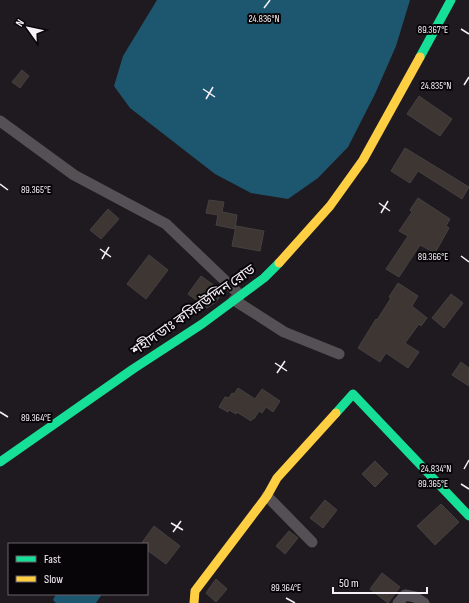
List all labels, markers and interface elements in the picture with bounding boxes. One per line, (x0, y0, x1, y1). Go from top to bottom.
north arrow (8, 8, 48, 48)
text: 24.836°N (248, 13, 280, 25)
text: N (13, 17, 27, 29)
text: 89.367°E (418, 24, 448, 36)
text: 24.835°N (421, 80, 451, 92)
text: 89.365°E (21, 184, 51, 196)
text: 89.366°E (418, 251, 448, 263)
street label: শহীদ ডাঃ কসিরউদ্দিন রোড (127, 260, 259, 360)
text: 89.364°E (21, 412, 51, 424)
text: 24.834°N (421, 463, 451, 475)
text: 89.365°E (418, 478, 448, 490)
legend (8, 543, 148, 595)
text: Fast (44, 552, 61, 567)
scale bar (333, 569, 427, 595)
text: Slow (44, 572, 63, 587)
text: 50 m (339, 576, 359, 591)
text: 89.364°E (271, 582, 301, 594)

